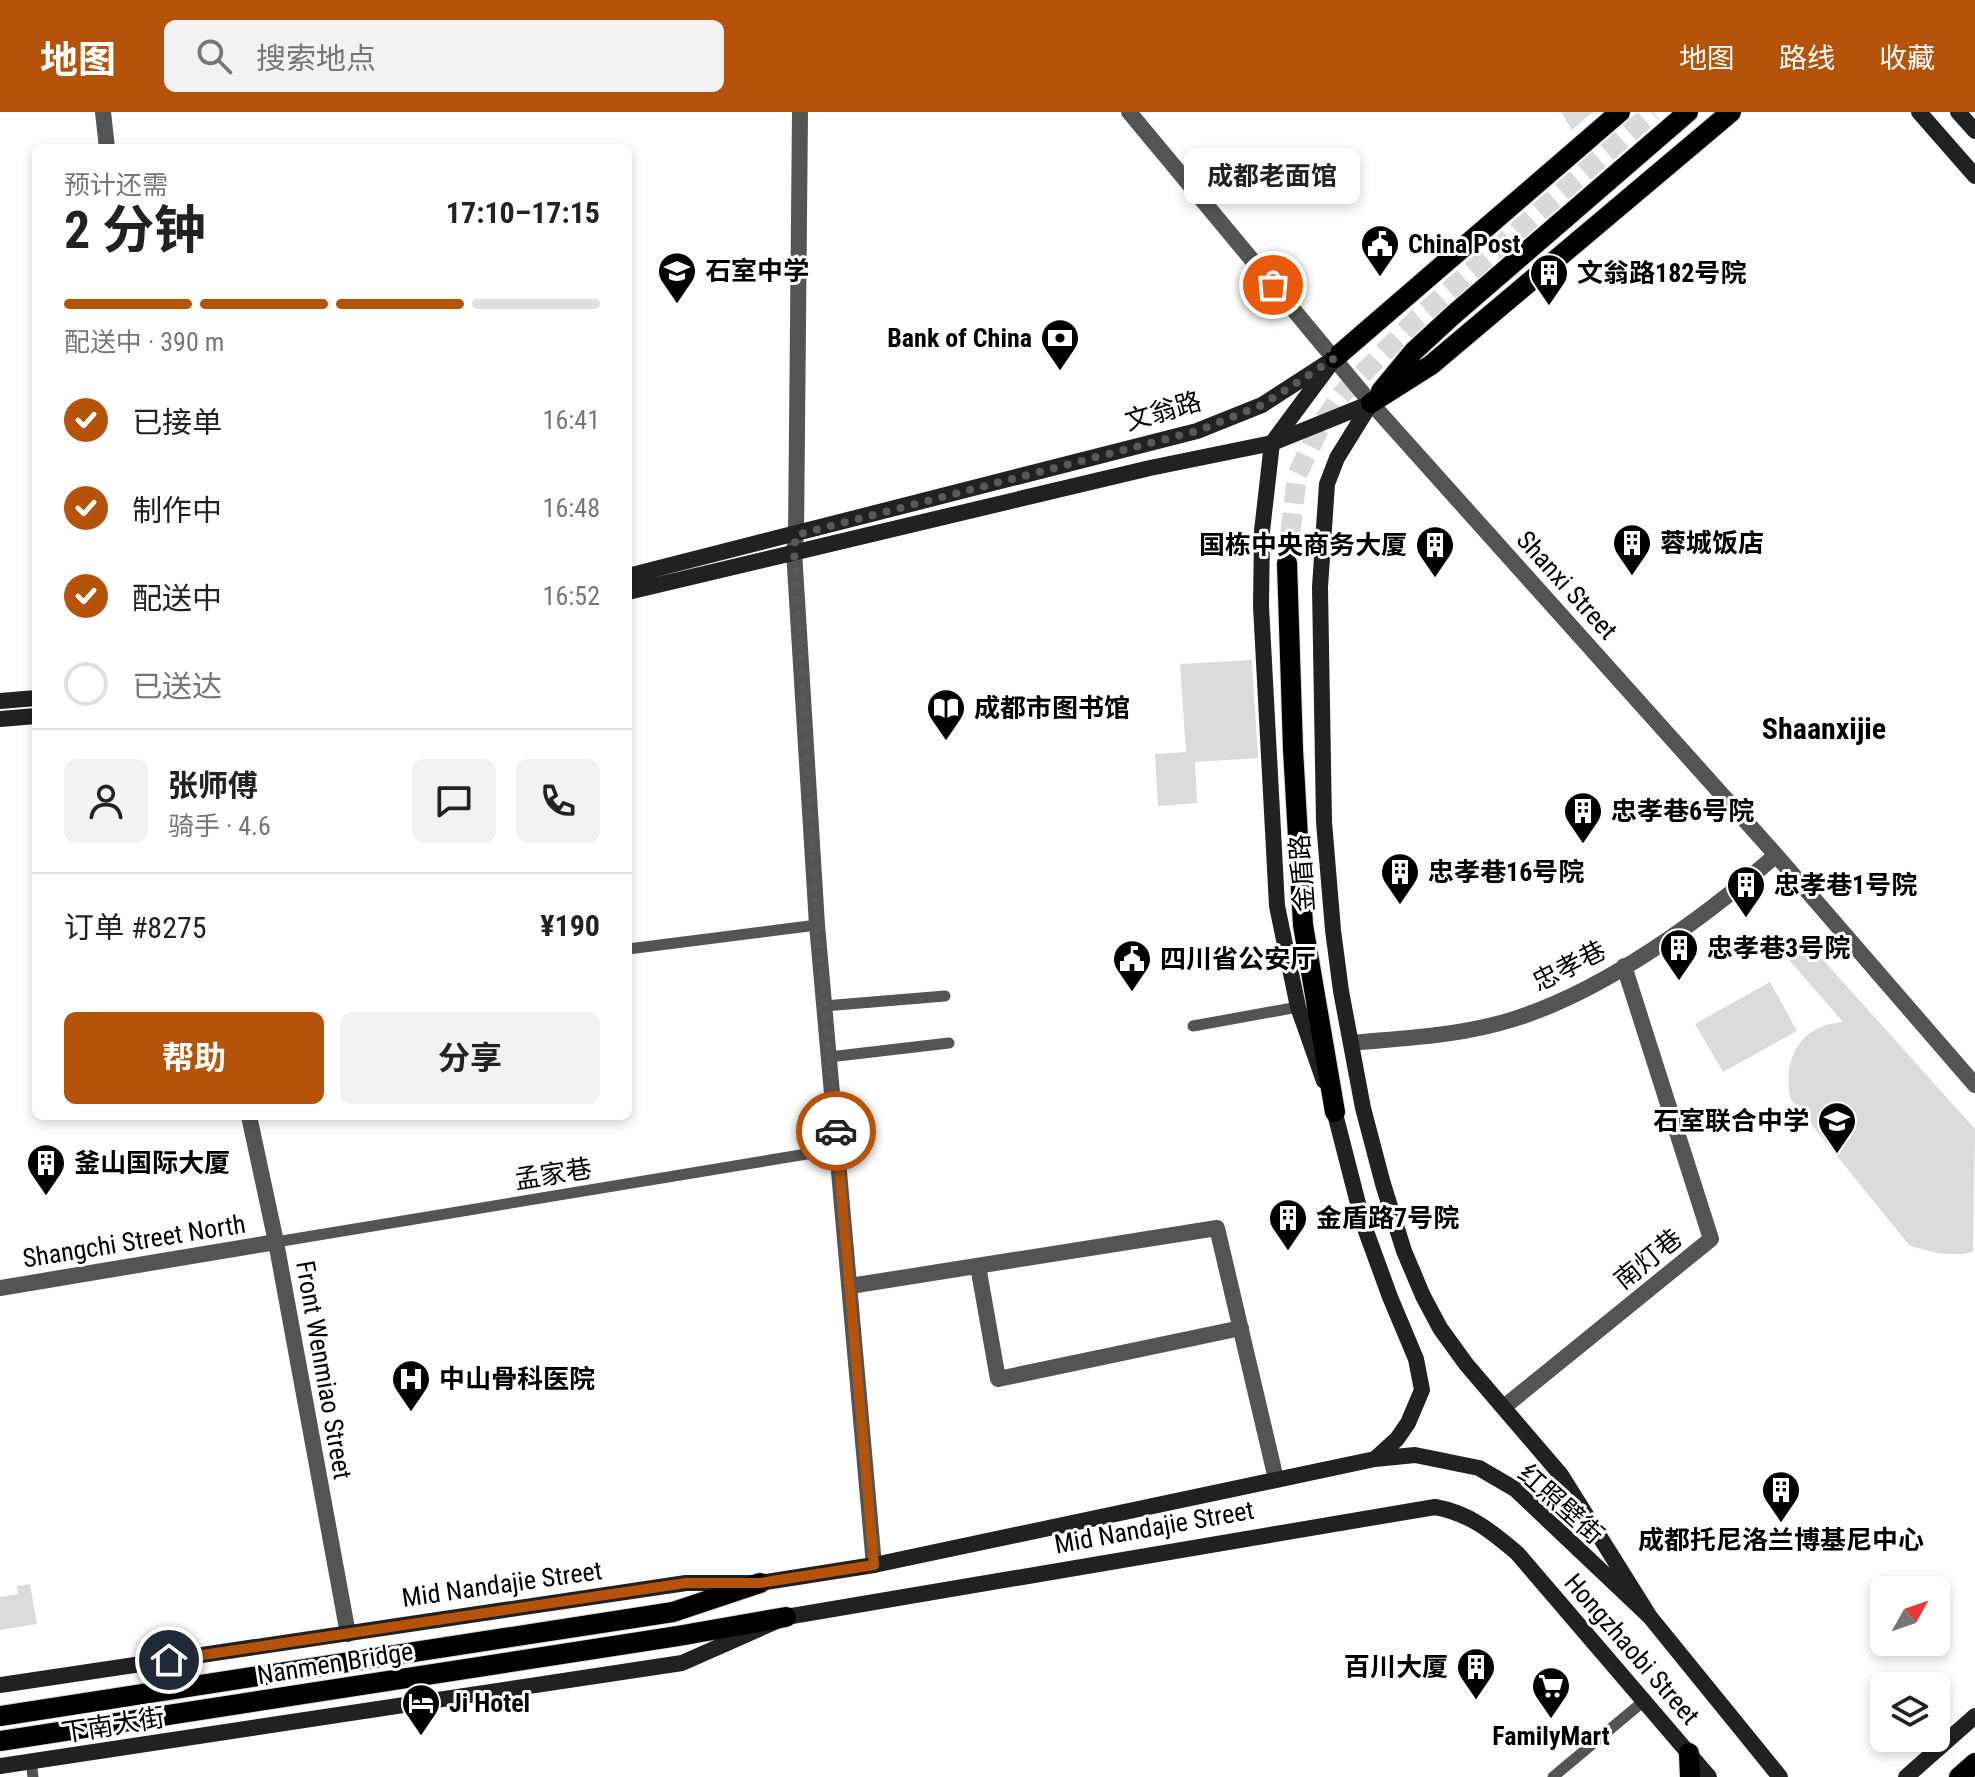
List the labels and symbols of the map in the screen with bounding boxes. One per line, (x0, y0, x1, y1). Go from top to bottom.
callout: 成都老面馆 (1185, 149, 1361, 205)
public building icon: China Post (1359, 223, 1401, 278)
place label: China Post (1408, 229, 1521, 259)
school or university icon: 石室中学 (656, 250, 698, 305)
pin (1239, 251, 1307, 319)
building icon: 文翁路182号院 (1528, 252, 1570, 307)
place label: 石室中学 (705, 256, 809, 286)
place label: 文翁路182号院 (1577, 258, 1746, 288)
bank icon: Bank of China (1039, 317, 1081, 372)
place label: Bank of China (887, 323, 1032, 353)
street label: 文翁路 (1121, 386, 1205, 436)
building icon: 蓉城饭店 (1611, 522, 1653, 577)
building icon: 国栋中央商务大厦 (1414, 524, 1456, 579)
street label: Shanxi Street (1511, 525, 1623, 645)
place label: 蓉城饭店 (1660, 528, 1764, 558)
place label: 国栋中央商务大厦 (1199, 530, 1407, 560)
library icon: 成都市图书馆 (925, 687, 967, 742)
place label: 成都市图书馆 (974, 693, 1130, 723)
district label: Shaanxijie (1762, 711, 1886, 746)
building icon: 忠孝巷6号院 (1562, 790, 1604, 845)
place label: 忠孝巷6号院 (1611, 796, 1754, 826)
street label: 金盾路 (1284, 833, 1320, 913)
building icon: 忠孝巷16号院 (1379, 851, 1421, 906)
place label: 忠孝巷16号院 (1428, 857, 1584, 887)
building icon: 忠孝巷1号院 (1725, 864, 1767, 919)
place label: 忠孝巷1号院 (1774, 870, 1917, 900)
building icon: 忠孝巷3号院 (1658, 927, 1700, 982)
place label: 忠孝巷3号院 (1707, 933, 1850, 963)
street label: 忠孝巷 (1527, 935, 1611, 997)
public building icon: 四川省公安厅 (1111, 938, 1153, 993)
place label: 四川省公安厅 (1160, 944, 1316, 974)
courier (796, 1091, 876, 1171)
school or university icon: 石室联合中学 (1816, 1100, 1858, 1155)
place label: 石室联合中学 (1653, 1106, 1809, 1136)
building icon: 釜山国际大厦 (25, 1142, 67, 1197)
place label: 釜山国际大厦 (74, 1148, 230, 1178)
street label: 孟家巷 (512, 1153, 594, 1195)
building icon: 金盾路7号院 (1267, 1197, 1309, 1252)
place label: 金盾路7号院 (1316, 1203, 1459, 1233)
street label: Shangchi Street North (20, 1209, 248, 1273)
street label: 南灯巷 (1608, 1223, 1688, 1295)
street label: Front Wenmiao Street (290, 1258, 358, 1482)
hospital icon: 中山骨科医院 (390, 1358, 432, 1413)
place label: 中山骨科医院 (439, 1364, 595, 1394)
street label: 红照壁街 (1512, 1458, 1610, 1550)
building icon: 成都托尼洛兰博基尼中心 (1760, 1469, 1802, 1524)
street label: Mid Nandajie Street (1052, 1495, 1256, 1559)
place label: 成都托尼洛兰博基尼中心 (1638, 1525, 1924, 1555)
street label: Mid Nandajie Street (400, 1555, 604, 1613)
street label: Hongzhaobi Street (1558, 1568, 1706, 1730)
north arrow (1870, 1576, 1950, 1656)
pin (135, 1626, 203, 1694)
street label: Nanmen Bridge (255, 1636, 415, 1690)
building icon: 百川大厦 (1455, 1646, 1497, 1701)
place label: 百川大厦 (1344, 1652, 1448, 1682)
supermarket icon: FamilyMart (1530, 1665, 1572, 1720)
hotel icon: Ji Hotel (400, 1682, 442, 1737)
place label: Ji Hotel (449, 1688, 530, 1718)
street label: 下南大街 (59, 1702, 167, 1748)
place label: FamilyMart (1492, 1721, 1610, 1751)

